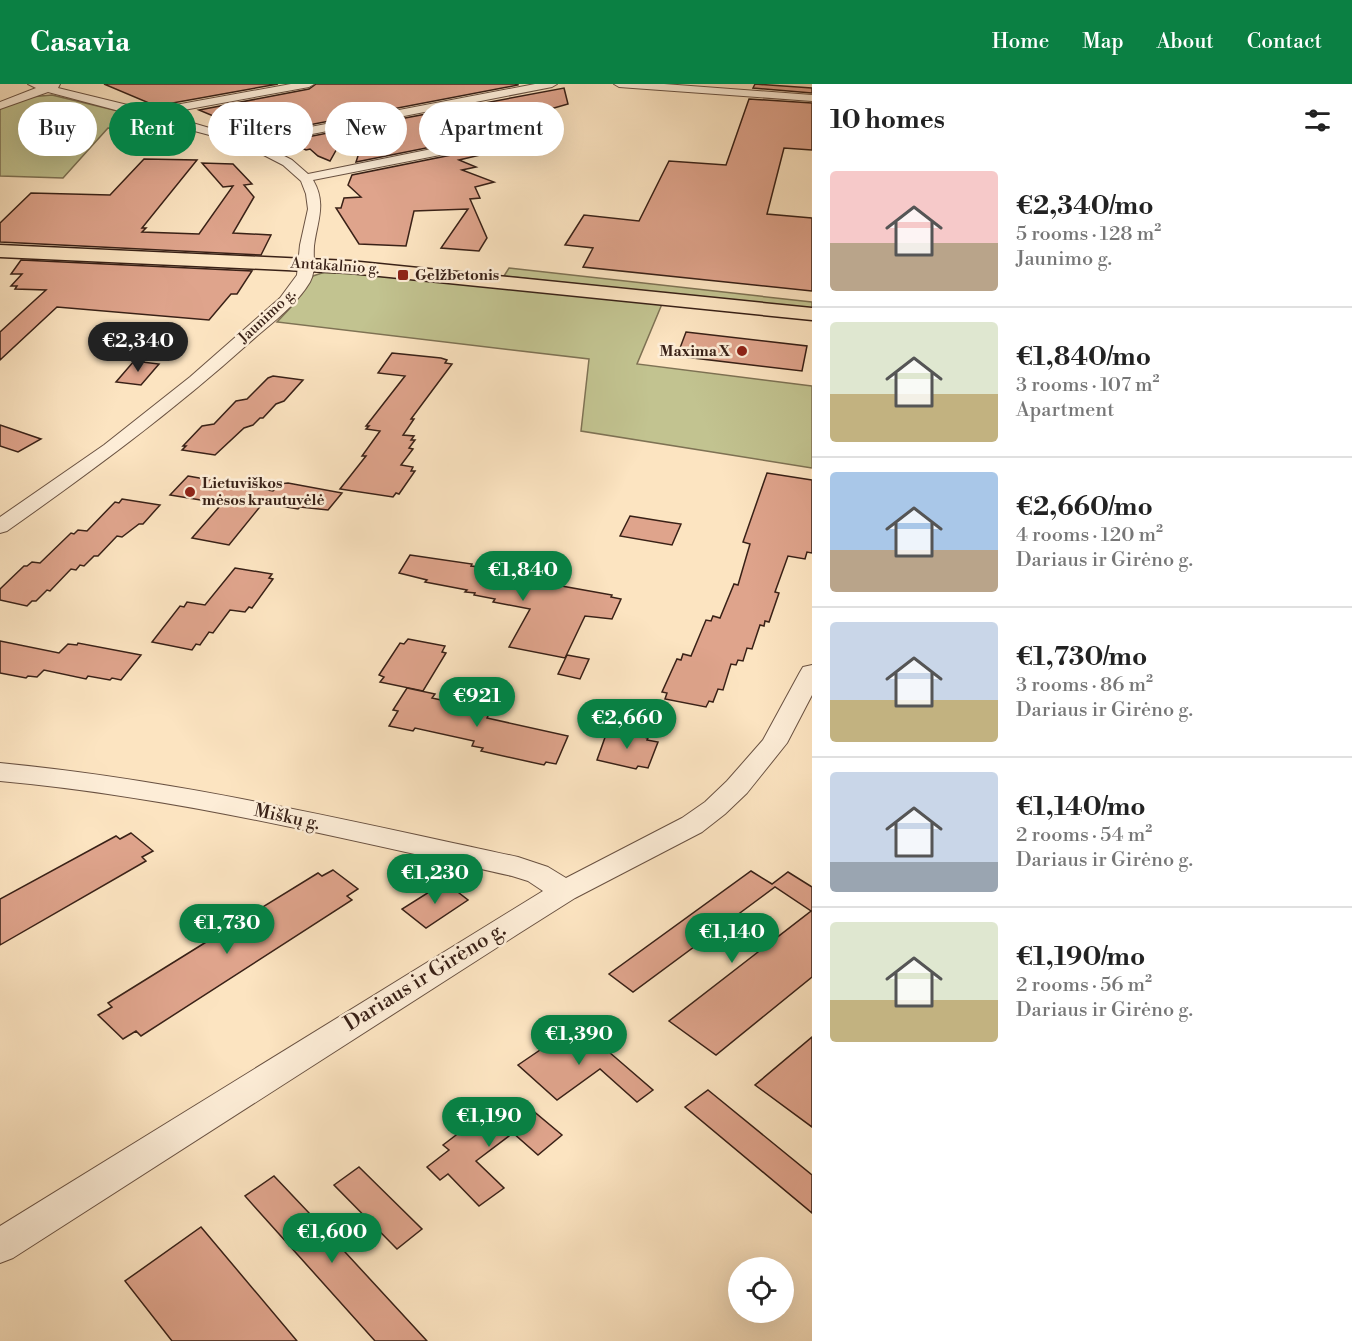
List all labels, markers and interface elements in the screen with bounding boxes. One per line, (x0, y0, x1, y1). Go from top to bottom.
text: Casavia (30, 25, 130, 60)
text: Home (992, 29, 1049, 55)
text: Map (1082, 29, 1124, 55)
text: About (1157, 29, 1214, 55)
text: Contact (1247, 29, 1322, 55)
chip: Buy (18, 102, 97, 156)
chip: Rent (109, 102, 196, 156)
chip: Filters (208, 102, 313, 156)
chip: New (325, 102, 407, 156)
chip: Apartment (419, 102, 564, 156)
text: 10 homes (830, 104, 945, 136)
icon: filters (1301, 104, 1334, 137)
text: €2,340/mo (1016, 190, 1154, 222)
icon: home (878, 195, 950, 267)
text: 5 rooms · 128 m² (1016, 222, 1161, 247)
text: Jaunimo g. (1016, 247, 1112, 272)
street label: Antakalnio g. (289, 253, 380, 279)
place label: Gelžbetonis (415, 266, 499, 285)
marker: Gelžbetonis (396, 268, 410, 282)
street label: Jaunimo g. (233, 284, 300, 348)
pin: €2,340 (89, 322, 187, 373)
text: €2,340 (102, 329, 174, 354)
text: €1,840/mo (1016, 341, 1151, 373)
place label: Maxima X (660, 342, 731, 361)
marker: Maxima X (735, 344, 749, 358)
icon: home (878, 346, 950, 418)
text: 3 rooms · 107 m² (1016, 373, 1160, 398)
text: Apartment (1016, 398, 1114, 423)
place label: Lietuviškos mėsos krautuvėlė (202, 474, 325, 510)
marker: Lietuviškos mėsos krautuvėlė (183, 485, 197, 499)
text: €2,660/mo (1016, 491, 1153, 523)
icon: home (878, 496, 950, 568)
text: 4 rooms · 120 m² (1016, 523, 1163, 548)
text: Dariaus ir Girėno g. (1016, 548, 1193, 573)
pin: €1,840 (474, 551, 572, 602)
text: €1,840 (488, 558, 558, 583)
text: €1,730/mo (1016, 641, 1147, 673)
icon: home (878, 646, 950, 718)
text: 3 rooms · 86 m² (1016, 673, 1153, 698)
pin: €921 (441, 677, 513, 728)
text: €921 (453, 684, 501, 709)
text: Dariaus ir Girėno g. (1016, 698, 1193, 723)
pin: €2,660 (578, 699, 676, 750)
text: €2,660 (591, 706, 663, 731)
text: €1,140/mo (1016, 791, 1146, 823)
icon: home (878, 796, 950, 868)
street label: Miškų g. (252, 799, 322, 835)
text: 2 rooms · 54 m² (1016, 823, 1152, 848)
text: Dariaus ir Girėno g. (1016, 848, 1193, 873)
pin: €1,230 (386, 854, 484, 905)
text: €1,230 (401, 861, 469, 886)
pin: €1,730 (178, 904, 276, 955)
text: €1,730 (193, 911, 261, 936)
pin: €1,140 (683, 913, 781, 964)
street label: Dariaus ir Girėno g. (339, 917, 511, 1037)
text: €1,140 (699, 920, 765, 945)
text: €1,190/mo (1016, 941, 1145, 973)
icon: home (878, 946, 950, 1018)
text: 2 rooms · 56 m² (1016, 973, 1152, 998)
text: Dariaus ir Girėno g. (1016, 998, 1193, 1023)
pin: €1,390 (530, 1015, 628, 1066)
text: €1,390 (545, 1022, 613, 1047)
pin: €1,190 (440, 1097, 538, 1148)
text: €1,190 (456, 1104, 522, 1129)
pin: €1,600 (283, 1213, 381, 1264)
text: €1,600 (297, 1220, 367, 1245)
map controls (728, 1257, 794, 1323)
button: locate (728, 1257, 794, 1323)

